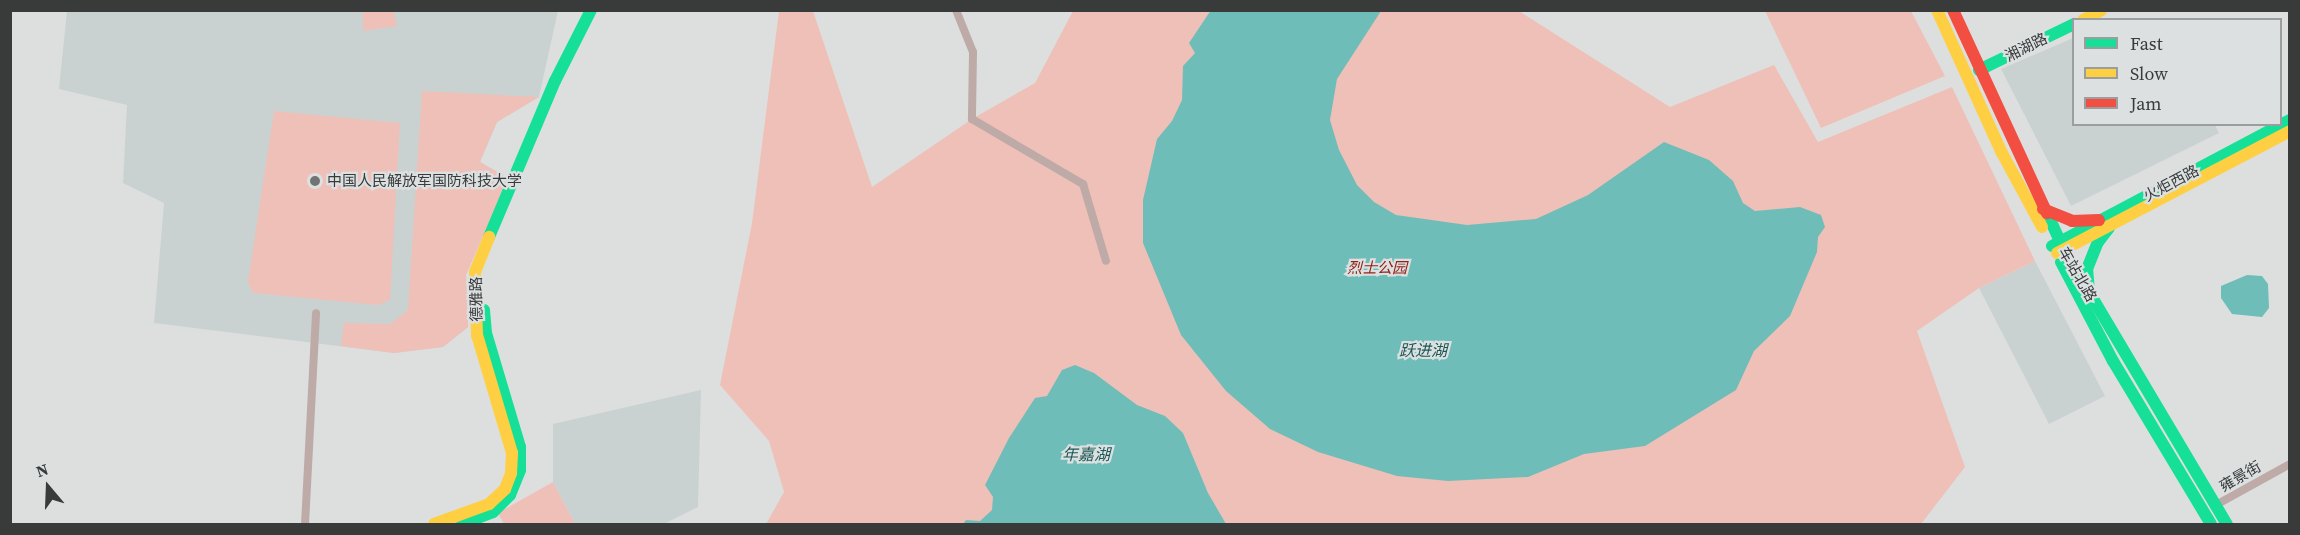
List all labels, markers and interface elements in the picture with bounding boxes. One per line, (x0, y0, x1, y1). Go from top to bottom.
legend (2072, 18, 2282, 126)
street label: 湘湖路 (2002, 29, 2050, 65)
text: Fast (2130, 31, 2163, 56)
text: Slow (2130, 61, 2168, 86)
text: Jam (2130, 91, 2162, 116)
street label: 火炬西路 (2140, 161, 2202, 205)
place label: 中国人民解放军国防科技大学 (327, 172, 522, 190)
marker: 中国人民解放军国防科技大学 (308, 174, 322, 188)
street label: 车站北路 (2055, 244, 2101, 304)
park label: 烈士公园 (1347, 259, 1407, 277)
street label: 德雅路 (467, 276, 485, 322)
water label: 跃进湖 (1399, 340, 1447, 360)
water label: 年嘉湖 (1062, 444, 1110, 464)
north arrow (18, 457, 78, 517)
street label: 雍景街 (2216, 457, 2264, 495)
text: N (33, 458, 51, 482)

